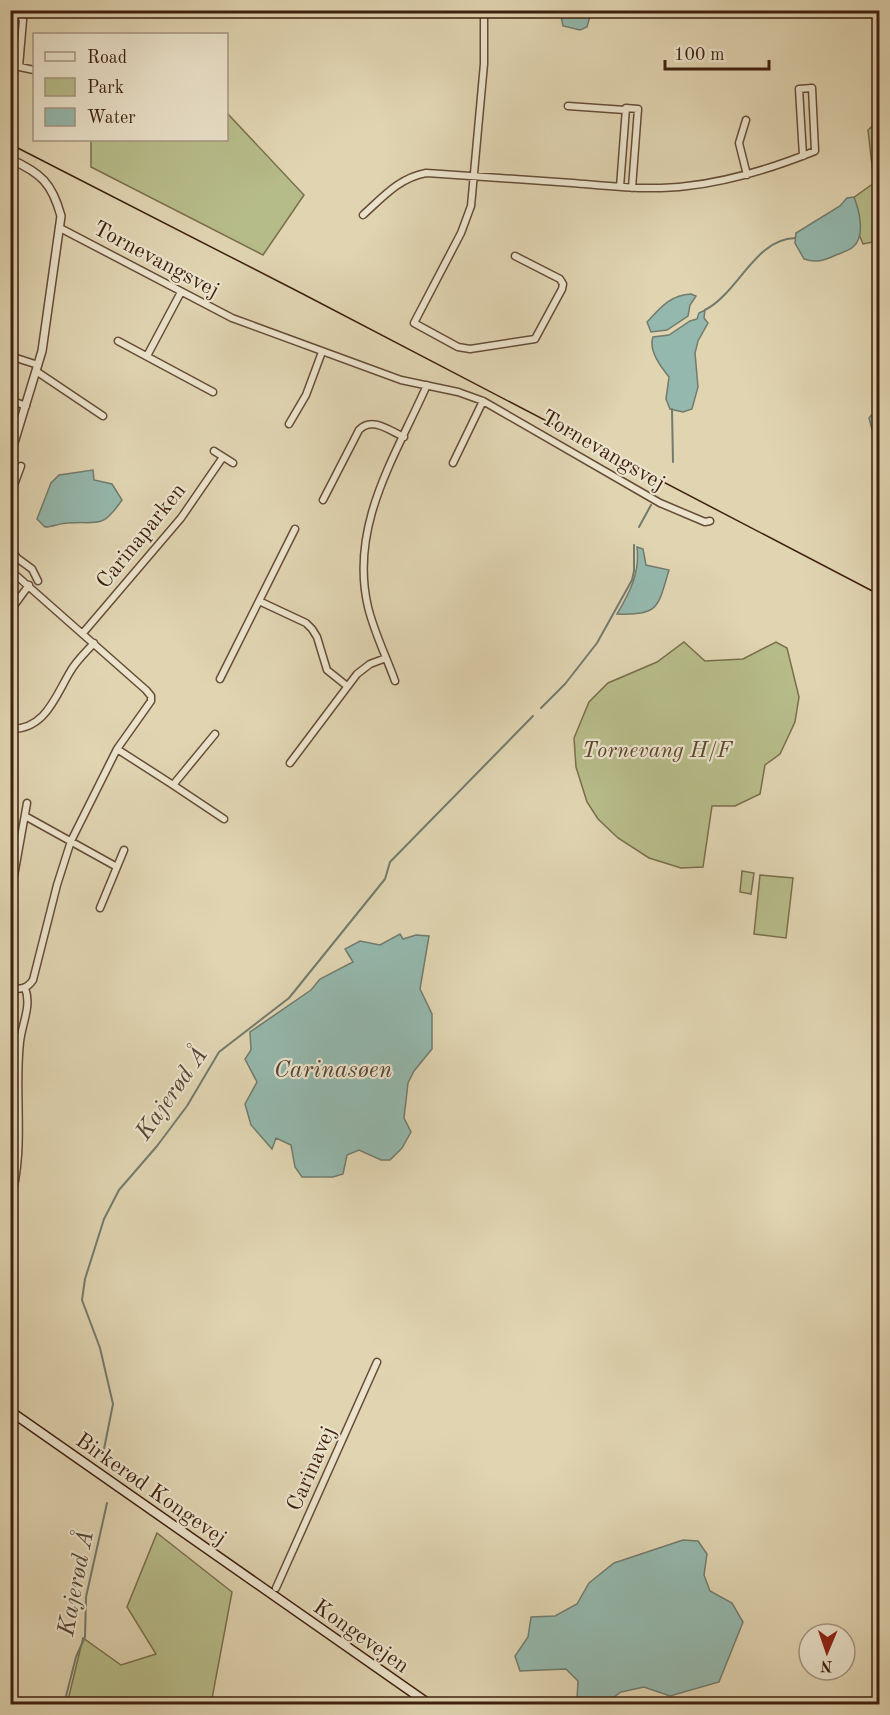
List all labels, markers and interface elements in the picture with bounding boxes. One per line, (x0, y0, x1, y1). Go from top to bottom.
legend (33, 33, 228, 141)
scale bar (665, 33, 768, 71)
text: 100 m (674, 46, 725, 64)
text: Road (87, 49, 127, 67)
text: Park (87, 79, 124, 97)
text: Water (87, 109, 136, 127)
street label: Tornevangsvej (90, 217, 223, 302)
street label: Tornevangsvej (537, 406, 669, 495)
street label: Carinaparken (93, 479, 190, 593)
park label: Tornevang H/F (582, 740, 734, 762)
water label: Kajerød Å (127, 1041, 213, 1146)
water label: Carinasøen (274, 1059, 393, 1083)
street label: Carinavej (283, 1423, 340, 1515)
street label: Birkerød Kongevej (71, 1429, 230, 1550)
water label: Kajerød Å (50, 1528, 99, 1639)
street label: Kongevejen (309, 1596, 413, 1678)
north arrow (797, 1622, 857, 1682)
text: N (819, 1657, 833, 1673)

